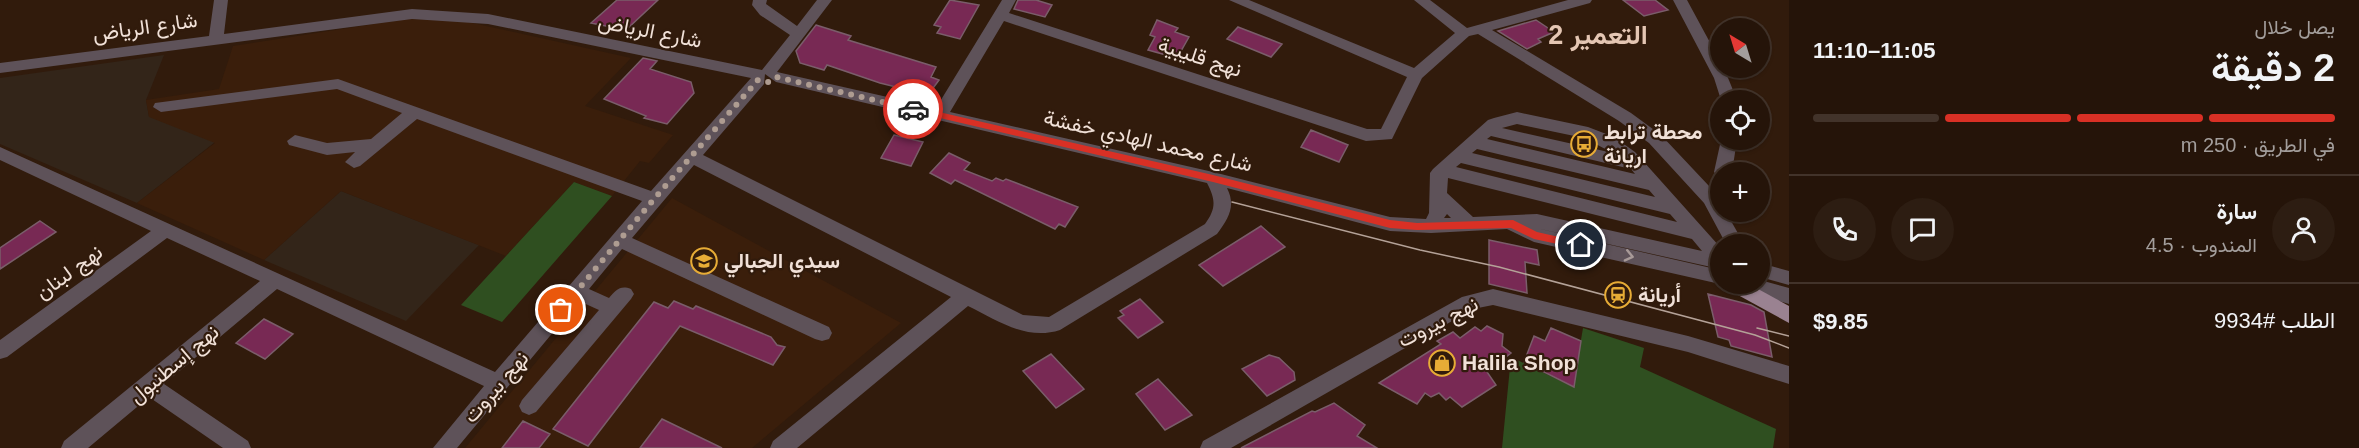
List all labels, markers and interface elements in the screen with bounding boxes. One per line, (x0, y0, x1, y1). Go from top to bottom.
street label: شارع الرياض (91, 8, 199, 48)
street label: شارع الرياض (596, 9, 704, 55)
text: يصل خلال (2254, 16, 2335, 38)
north arrow (1710, 18, 1770, 78)
map controls (1710, 18, 1770, 294)
district label: التعمير 2 (1548, 20, 1648, 52)
street label: نهج قليبية (1155, 32, 1245, 84)
text: 11:05–11:10 (1813, 38, 1935, 63)
text: 2 دقيقة (2211, 46, 2335, 89)
courier (883, 79, 943, 139)
button: locate (1710, 90, 1770, 150)
icon: car (897, 93, 930, 126)
street label: شارع محمد الهادي خفشة (1040, 105, 1255, 182)
place label: محطة ترابط اريانة (1604, 120, 1703, 169)
bus stop icon: محطة ترابط اريانة (1569, 129, 1599, 159)
text: في الطريق · 250 m (2181, 134, 2335, 156)
button: + (1710, 162, 1770, 222)
button: phone (1813, 198, 1876, 261)
button: chat (1891, 198, 1954, 261)
button: person (2272, 198, 2335, 261)
text: سارة (2216, 199, 2257, 224)
pin (1555, 219, 1606, 270)
icon: home (1564, 228, 1597, 261)
button: − (1710, 234, 1770, 294)
text: المندوب · 4.5 (2146, 234, 2257, 256)
street label: نهج لبنان (31, 240, 108, 306)
school or university icon: سيدي الجبالي (689, 246, 719, 276)
place label: سيدي الجبالي (724, 249, 840, 278)
one-way arrow (1624, 249, 1634, 262)
station icon: أريانة (1603, 280, 1633, 310)
place label: أريانة (1638, 282, 1681, 308)
pin (535, 284, 586, 335)
street label: نهج بيروت (1394, 292, 1483, 354)
icon: bag (544, 293, 577, 326)
text: الطلب #9934 (2214, 308, 2335, 333)
text: $9.85 (1813, 309, 1868, 334)
street label: نهج إسطنبول (124, 320, 225, 410)
street label: نهج بيروت (458, 346, 535, 429)
shop icon: Halila Shop (1427, 348, 1457, 378)
place label: Halila Shop (1462, 351, 1576, 374)

